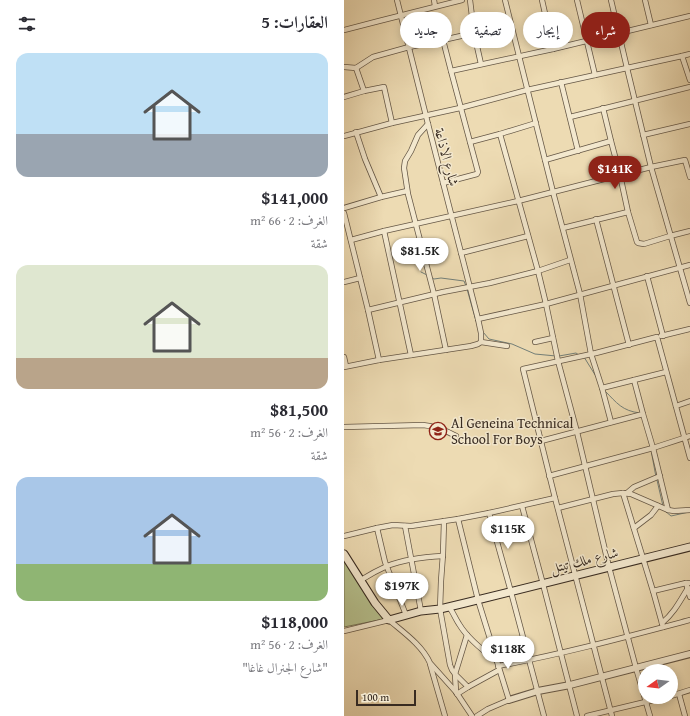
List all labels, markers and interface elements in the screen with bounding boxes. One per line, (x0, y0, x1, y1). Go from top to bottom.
text: العقارات: 5 (261, 9, 328, 34)
chip: جديد (400, 12, 452, 48)
chip: تصفية (460, 12, 515, 48)
chip: إيجار (523, 12, 573, 48)
chip: شراء (581, 12, 630, 48)
icon: filters (16, 13, 38, 35)
icon: home (136, 79, 208, 151)
street label: شارع الاذاعة (428, 126, 464, 189)
pin: $141K (587, 156, 643, 190)
text: $141K (597, 159, 633, 178)
text: $141,000 (262, 185, 328, 210)
text: الغرف: 2 · 66 m² (250, 211, 328, 230)
text: شقة (311, 234, 328, 253)
pin: $81.5K (387, 238, 453, 272)
text: $81.5K (401, 241, 439, 260)
icon: home (136, 291, 208, 363)
text: $81,500 (270, 397, 328, 422)
place label: Al Geneina Technical School For Boys (451, 413, 574, 449)
school or university icon: Al Geneina Technical School For Boys (428, 421, 448, 441)
text: الغرف: 2 · 56 m² (250, 423, 328, 442)
text: شقة (311, 446, 328, 465)
icon: home (136, 503, 208, 575)
pin: $115K (480, 516, 536, 550)
text: $115K (490, 519, 526, 538)
street label: شارع ملك تيتل (548, 542, 621, 580)
pin: $197K (374, 573, 430, 607)
text: $197K (384, 576, 420, 595)
text: $118,000 (262, 609, 328, 634)
text: الغرف: 2 · 56 m² (250, 635, 328, 654)
pin: $118K (480, 636, 536, 670)
text: $118K (490, 639, 526, 658)
text: "شارع الجنرال غاغا" (242, 658, 328, 677)
north arrow (638, 664, 678, 704)
map controls (638, 664, 678, 704)
scale bar (356, 688, 416, 707)
text: 100 m (362, 689, 389, 705)

